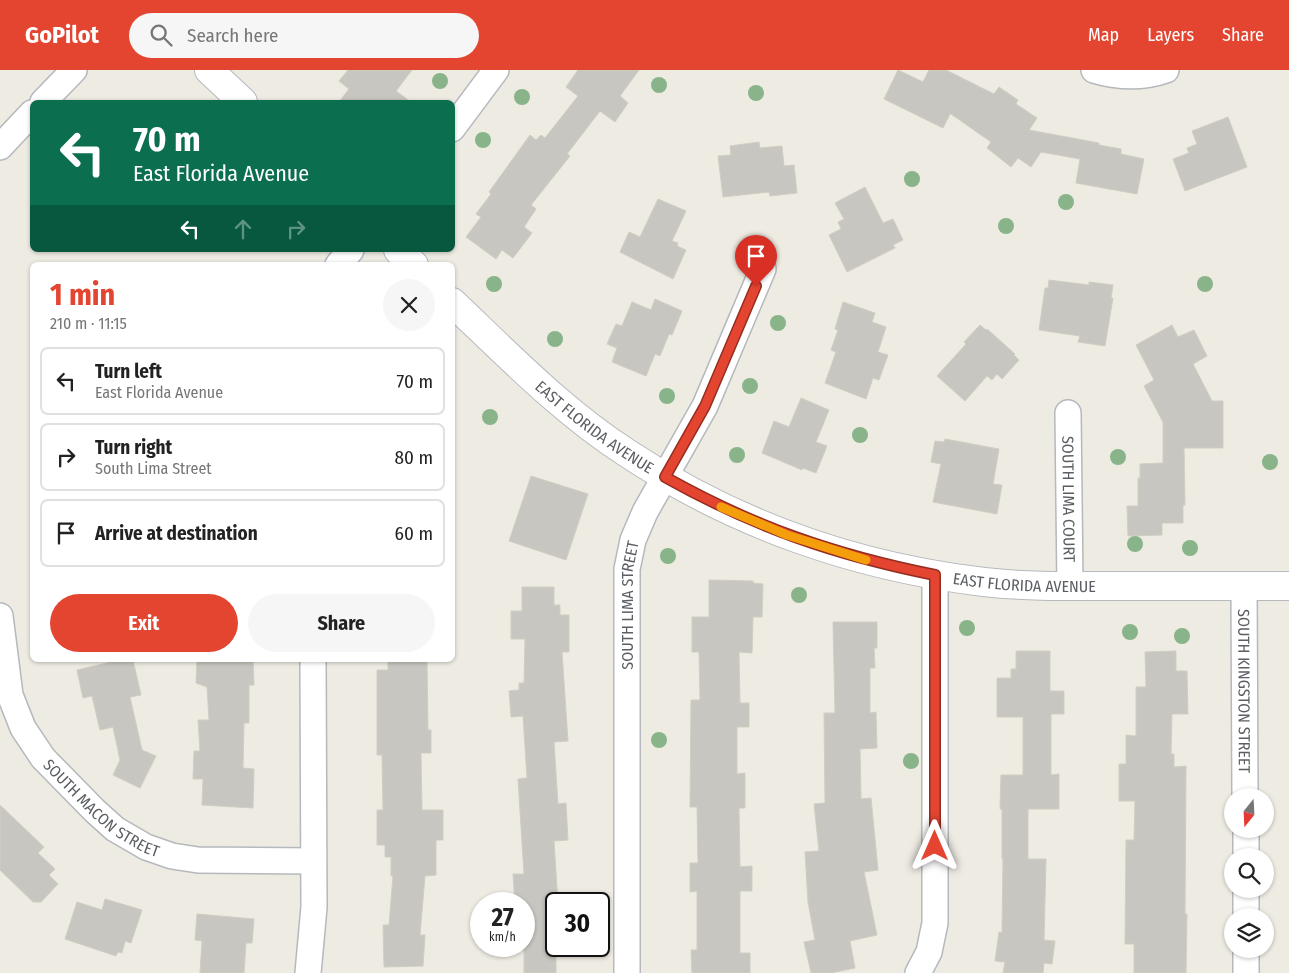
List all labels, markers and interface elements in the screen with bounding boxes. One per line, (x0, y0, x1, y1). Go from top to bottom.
search box (129, 13, 479, 58)
text: GoPilot (25, 21, 99, 49)
icon: search (147, 21, 175, 49)
text: Search here (187, 24, 279, 47)
text: Map (1088, 24, 1119, 46)
text: Layers (1147, 24, 1194, 46)
text: Share (1222, 24, 1264, 46)
text: 70 m (133, 118, 201, 160)
icon: left (50, 120, 115, 185)
text: East Florida Avenue (133, 160, 309, 187)
icon: left (176, 215, 204, 243)
icon: ahead (229, 215, 257, 243)
icon: right (282, 215, 310, 243)
pin (735, 235, 777, 286)
icon: arrive (742, 242, 770, 270)
text: 1 min (50, 277, 115, 313)
button: close (383, 279, 435, 331)
text: 210 m · 11:15 (50, 314, 127, 333)
text: Turn left (95, 360, 162, 383)
icon: left (52, 367, 80, 395)
text: 70 m (397, 370, 433, 393)
street label: EAST FLORIDA AVENUE (532, 376, 657, 477)
text: East Florida Avenue (95, 383, 223, 402)
text: Turn right (95, 436, 172, 459)
street label: SOUTH LIMA COURT (1059, 436, 1079, 563)
icon: right (52, 443, 80, 471)
text: 80 m (395, 446, 433, 469)
text: South Lima Street (95, 459, 212, 478)
icon: arrive (52, 519, 80, 547)
text: Arrive at destination (95, 522, 258, 545)
text: 60 m (395, 522, 433, 545)
street label: SOUTH LIMA STREET (617, 538, 642, 670)
street label: EAST FLORIDA AVENUE (952, 568, 1096, 596)
button: Exit (50, 594, 238, 652)
button: Share (248, 594, 435, 652)
street label: SOUTH KINGSTON STREET (1235, 609, 1254, 774)
street label: SOUTH MACON STREET (40, 755, 163, 861)
north arrow (1224, 788, 1274, 838)
map controls (1224, 788, 1274, 958)
position arrow (908, 819, 960, 871)
button: search (1224, 848, 1274, 898)
speed limit sign: 30 (545, 892, 610, 957)
text: 27 (491, 903, 514, 933)
button: layers (1224, 908, 1274, 958)
text: km/h (489, 930, 516, 944)

